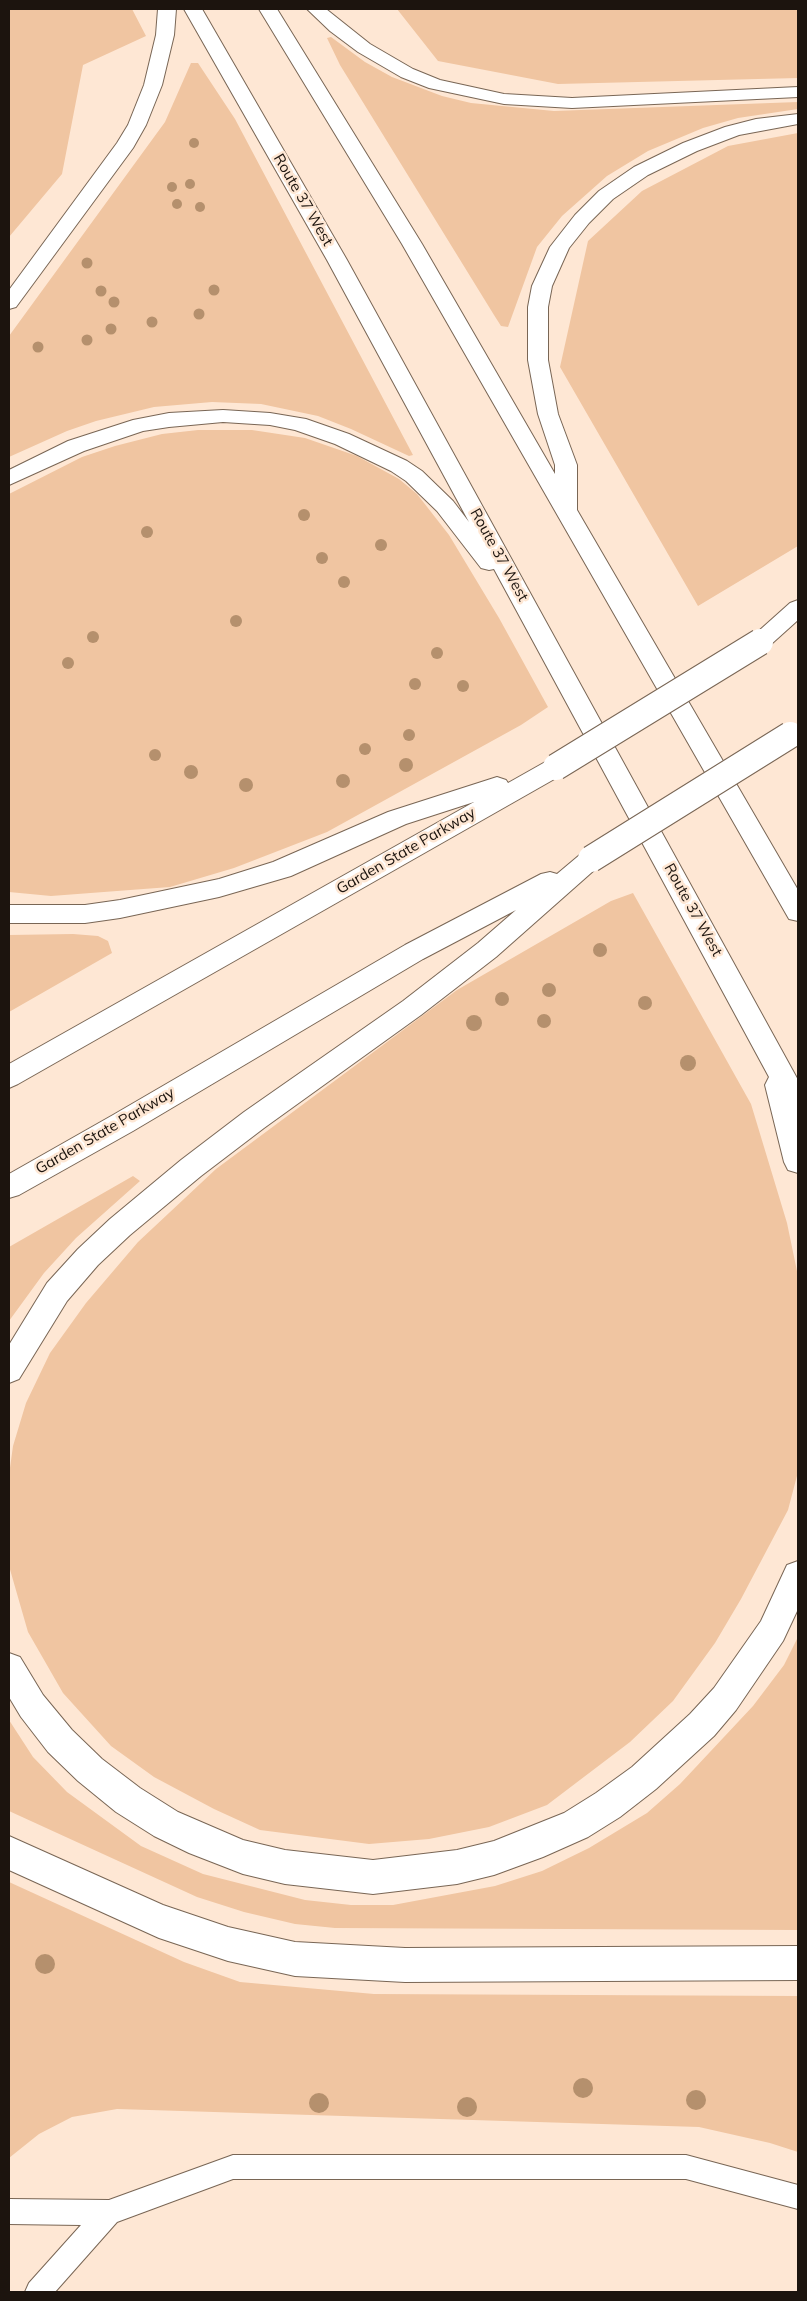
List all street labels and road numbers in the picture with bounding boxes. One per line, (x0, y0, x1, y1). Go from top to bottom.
street label: Route 37 West (269, 151, 337, 249)
street label: Route 37 West (466, 506, 532, 604)
street label: Garden State Parkway (333, 804, 479, 898)
street label: Route 37 West (660, 861, 726, 959)
street label: Garden State Parkway (32, 1084, 178, 1178)

